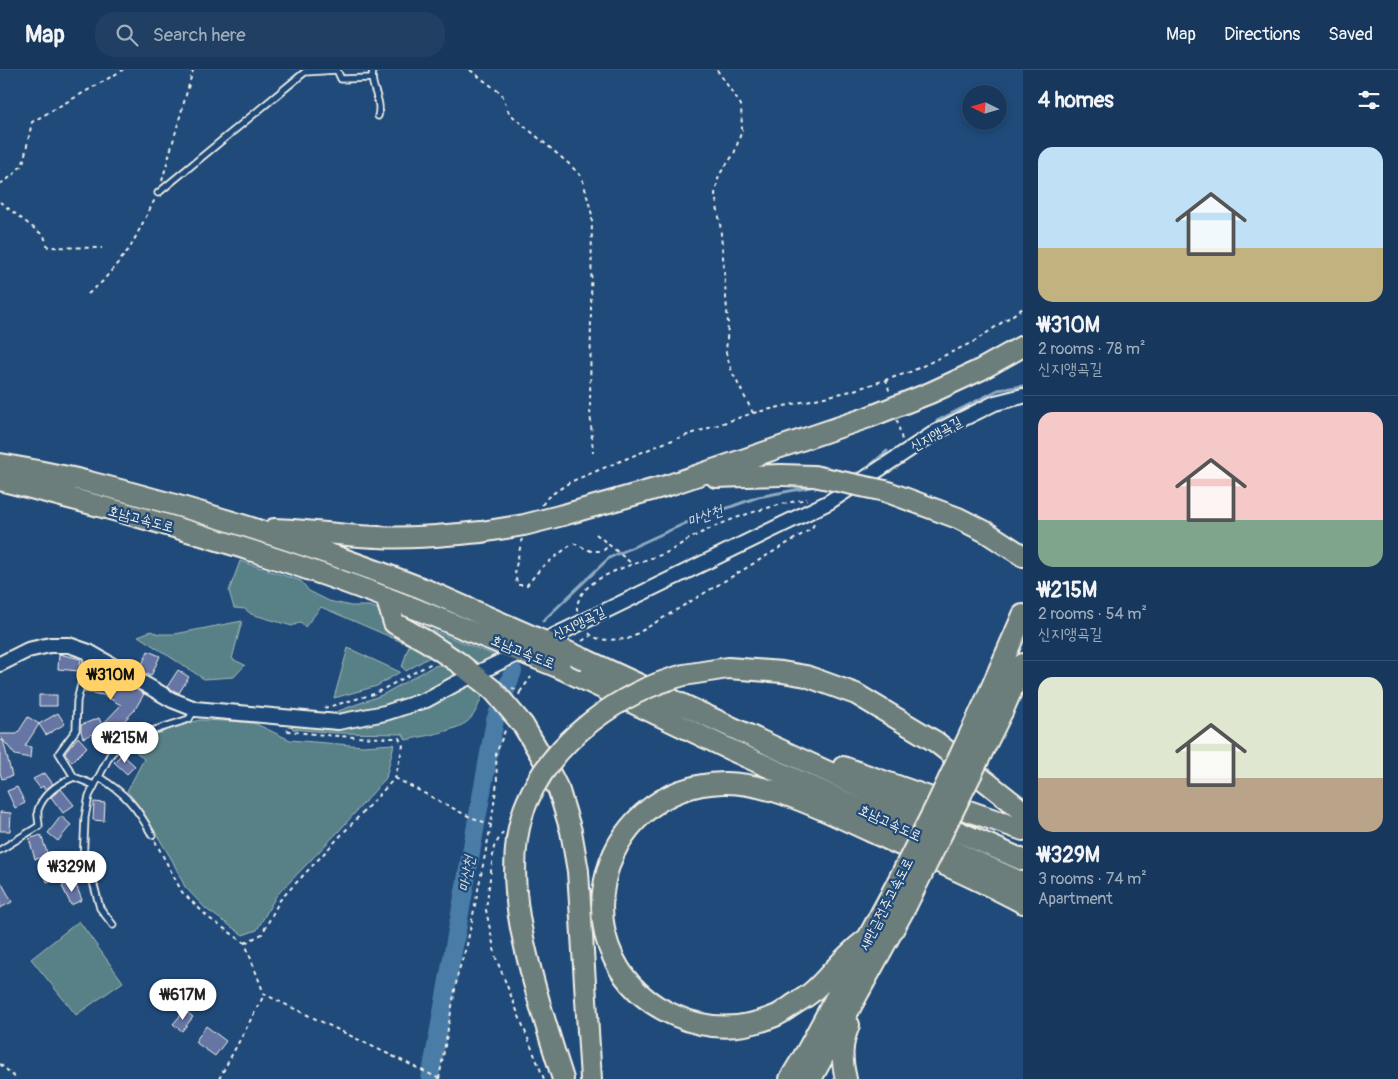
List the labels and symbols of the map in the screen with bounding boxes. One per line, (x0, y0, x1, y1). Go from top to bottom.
north arrow (962, 85, 1008, 130)
street label: 신지앵곡길 (907, 413, 965, 455)
water label: 마산천 (685, 500, 727, 531)
street label: 호남고속도로 (106, 502, 176, 536)
street label: 신지앵곡길 (550, 603, 609, 643)
street label: 호남고속도로 (488, 631, 558, 673)
pin: ₩310M (76, 658, 146, 701)
pin: ₩215M (90, 722, 160, 764)
street label: 호남고속도로 (856, 801, 924, 845)
pin: ₩329M (37, 850, 107, 893)
water label: 마산천 (454, 853, 480, 893)
street label: 새만금전주고속도로 (855, 855, 917, 953)
pin: ₩617M (148, 978, 218, 1021)

